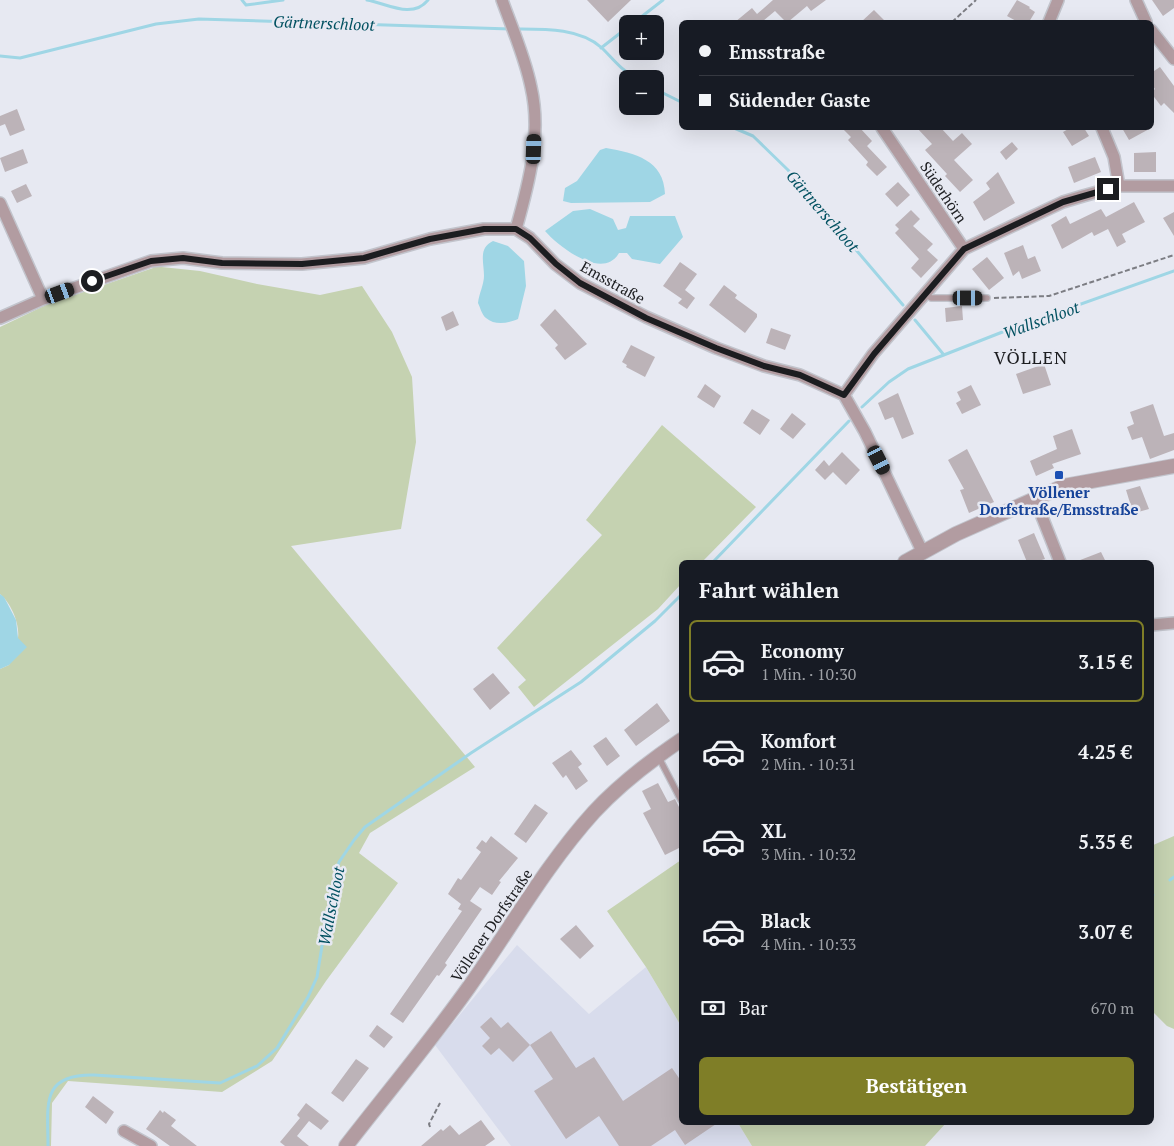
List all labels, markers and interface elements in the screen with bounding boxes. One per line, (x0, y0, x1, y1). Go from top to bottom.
water label: Gärtnerschloot (273, 10, 376, 36)
map controls (619, 15, 664, 115)
button: + (619, 15, 664, 60)
text: Emsstraße (729, 39, 825, 64)
button: − (619, 70, 664, 115)
text: Südender Gaste (729, 87, 871, 112)
car (525, 134, 542, 164)
street label: Süderhörn (916, 157, 972, 227)
water label: Gärtnerschloot (781, 165, 865, 257)
route end (1097, 178, 1119, 200)
street label: Emsstraße (577, 256, 649, 308)
route start (81, 270, 103, 292)
car (43, 281, 76, 305)
car (953, 291, 983, 306)
water label: Wallschloot (1000, 296, 1083, 344)
district label: VÖLLEN (994, 345, 1068, 369)
car (865, 443, 892, 477)
marker: Völlener Dorfstraße/Emsstraße (1053, 469, 1065, 481)
place label: Völlener Dorfstraße/Emsstraße (979, 482, 1139, 519)
text: Fahrt wählen (699, 575, 839, 604)
text: Economy (761, 638, 844, 663)
icon: car (701, 639, 746, 684)
text: 3.15 € (1078, 649, 1132, 674)
text: 1 Min. · 10:30 (761, 663, 856, 685)
text: Komfort (761, 728, 836, 753)
icon: car (701, 729, 746, 774)
text: 4.25 € (1078, 739, 1132, 764)
text: 2 Min. · 10:31 (761, 753, 856, 775)
text: XL (761, 818, 786, 843)
icon: car (701, 819, 746, 864)
text: 5.35 € (1078, 829, 1132, 854)
text: 3 Min. · 10:32 (761, 843, 856, 865)
water label: Wallschloot (313, 864, 350, 947)
street label: Völlener Dorfstraße (446, 865, 536, 985)
text: Black (761, 908, 811, 933)
icon: car (701, 909, 746, 954)
text: 3.07 € (1078, 919, 1132, 944)
text: 4 Min. · 10:33 (761, 933, 856, 955)
icon: cash (699, 994, 727, 1022)
text: Bar (739, 995, 768, 1020)
text: 670 m (1091, 997, 1134, 1019)
button: Bestätigen (699, 1057, 1134, 1115)

